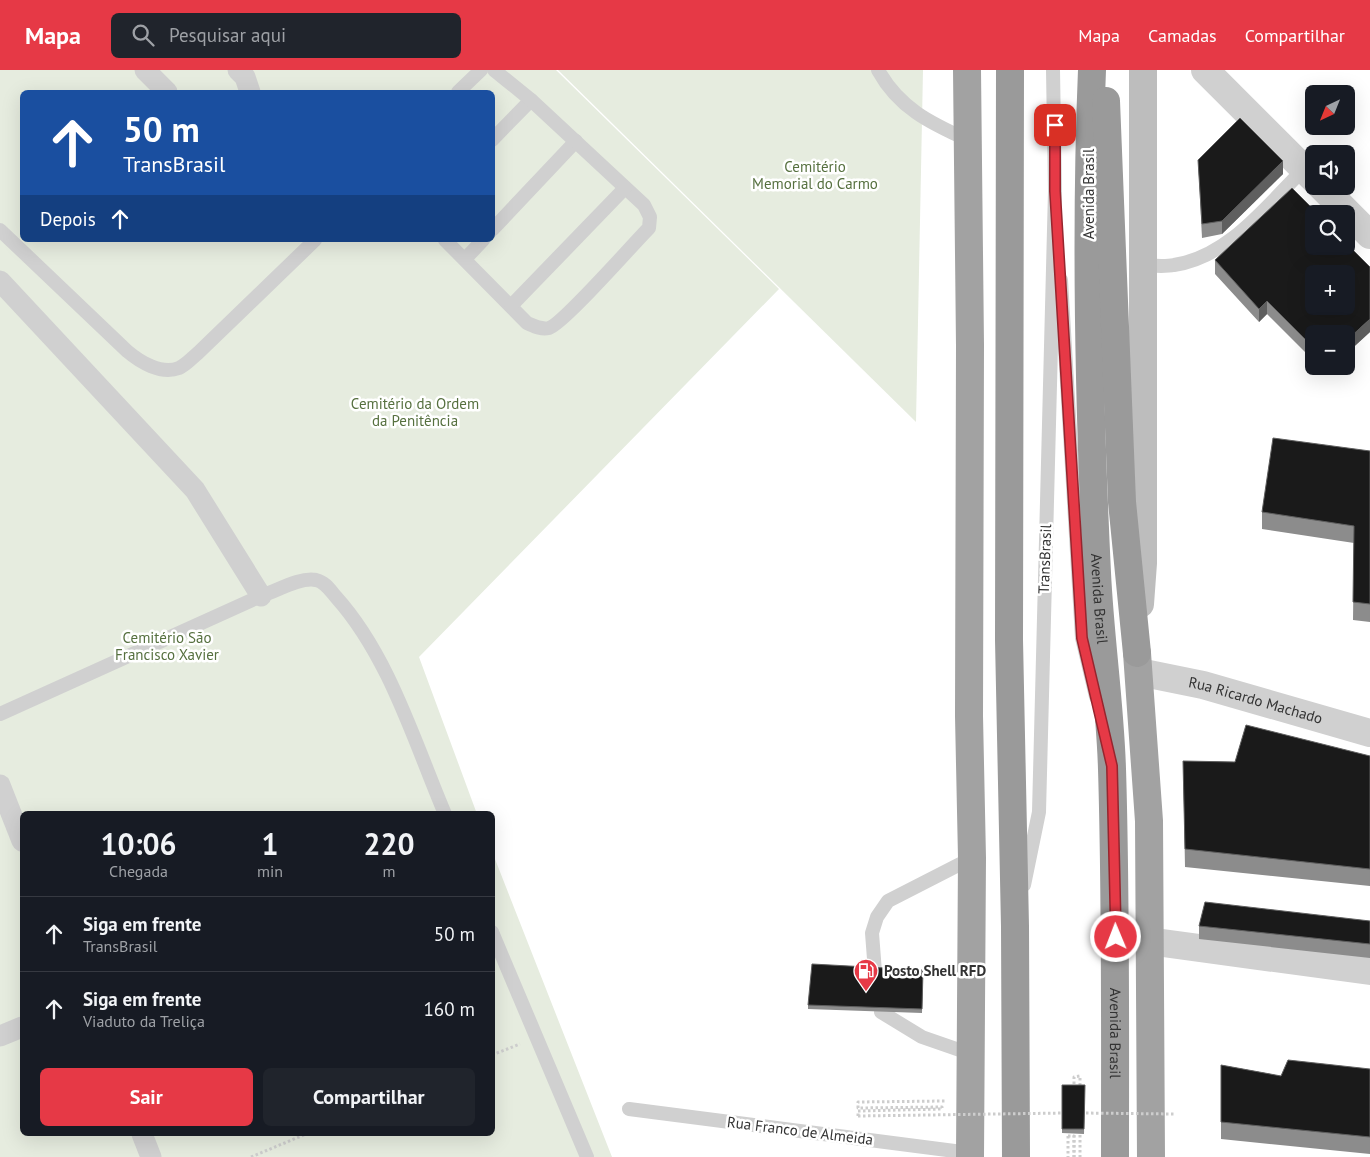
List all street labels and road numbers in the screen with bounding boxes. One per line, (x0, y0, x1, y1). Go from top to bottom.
street label: Avenida Brasil (1079, 148, 1098, 239)
street label: TransBrasil (1034, 523, 1055, 594)
street label: Avenida Brasil (1087, 553, 1112, 645)
street label: Rua Ricardo Machado (1187, 672, 1325, 728)
street label: Avenida Brasil (1106, 988, 1125, 1079)
street label: Rua Franco de Almeida (726, 1112, 874, 1149)

